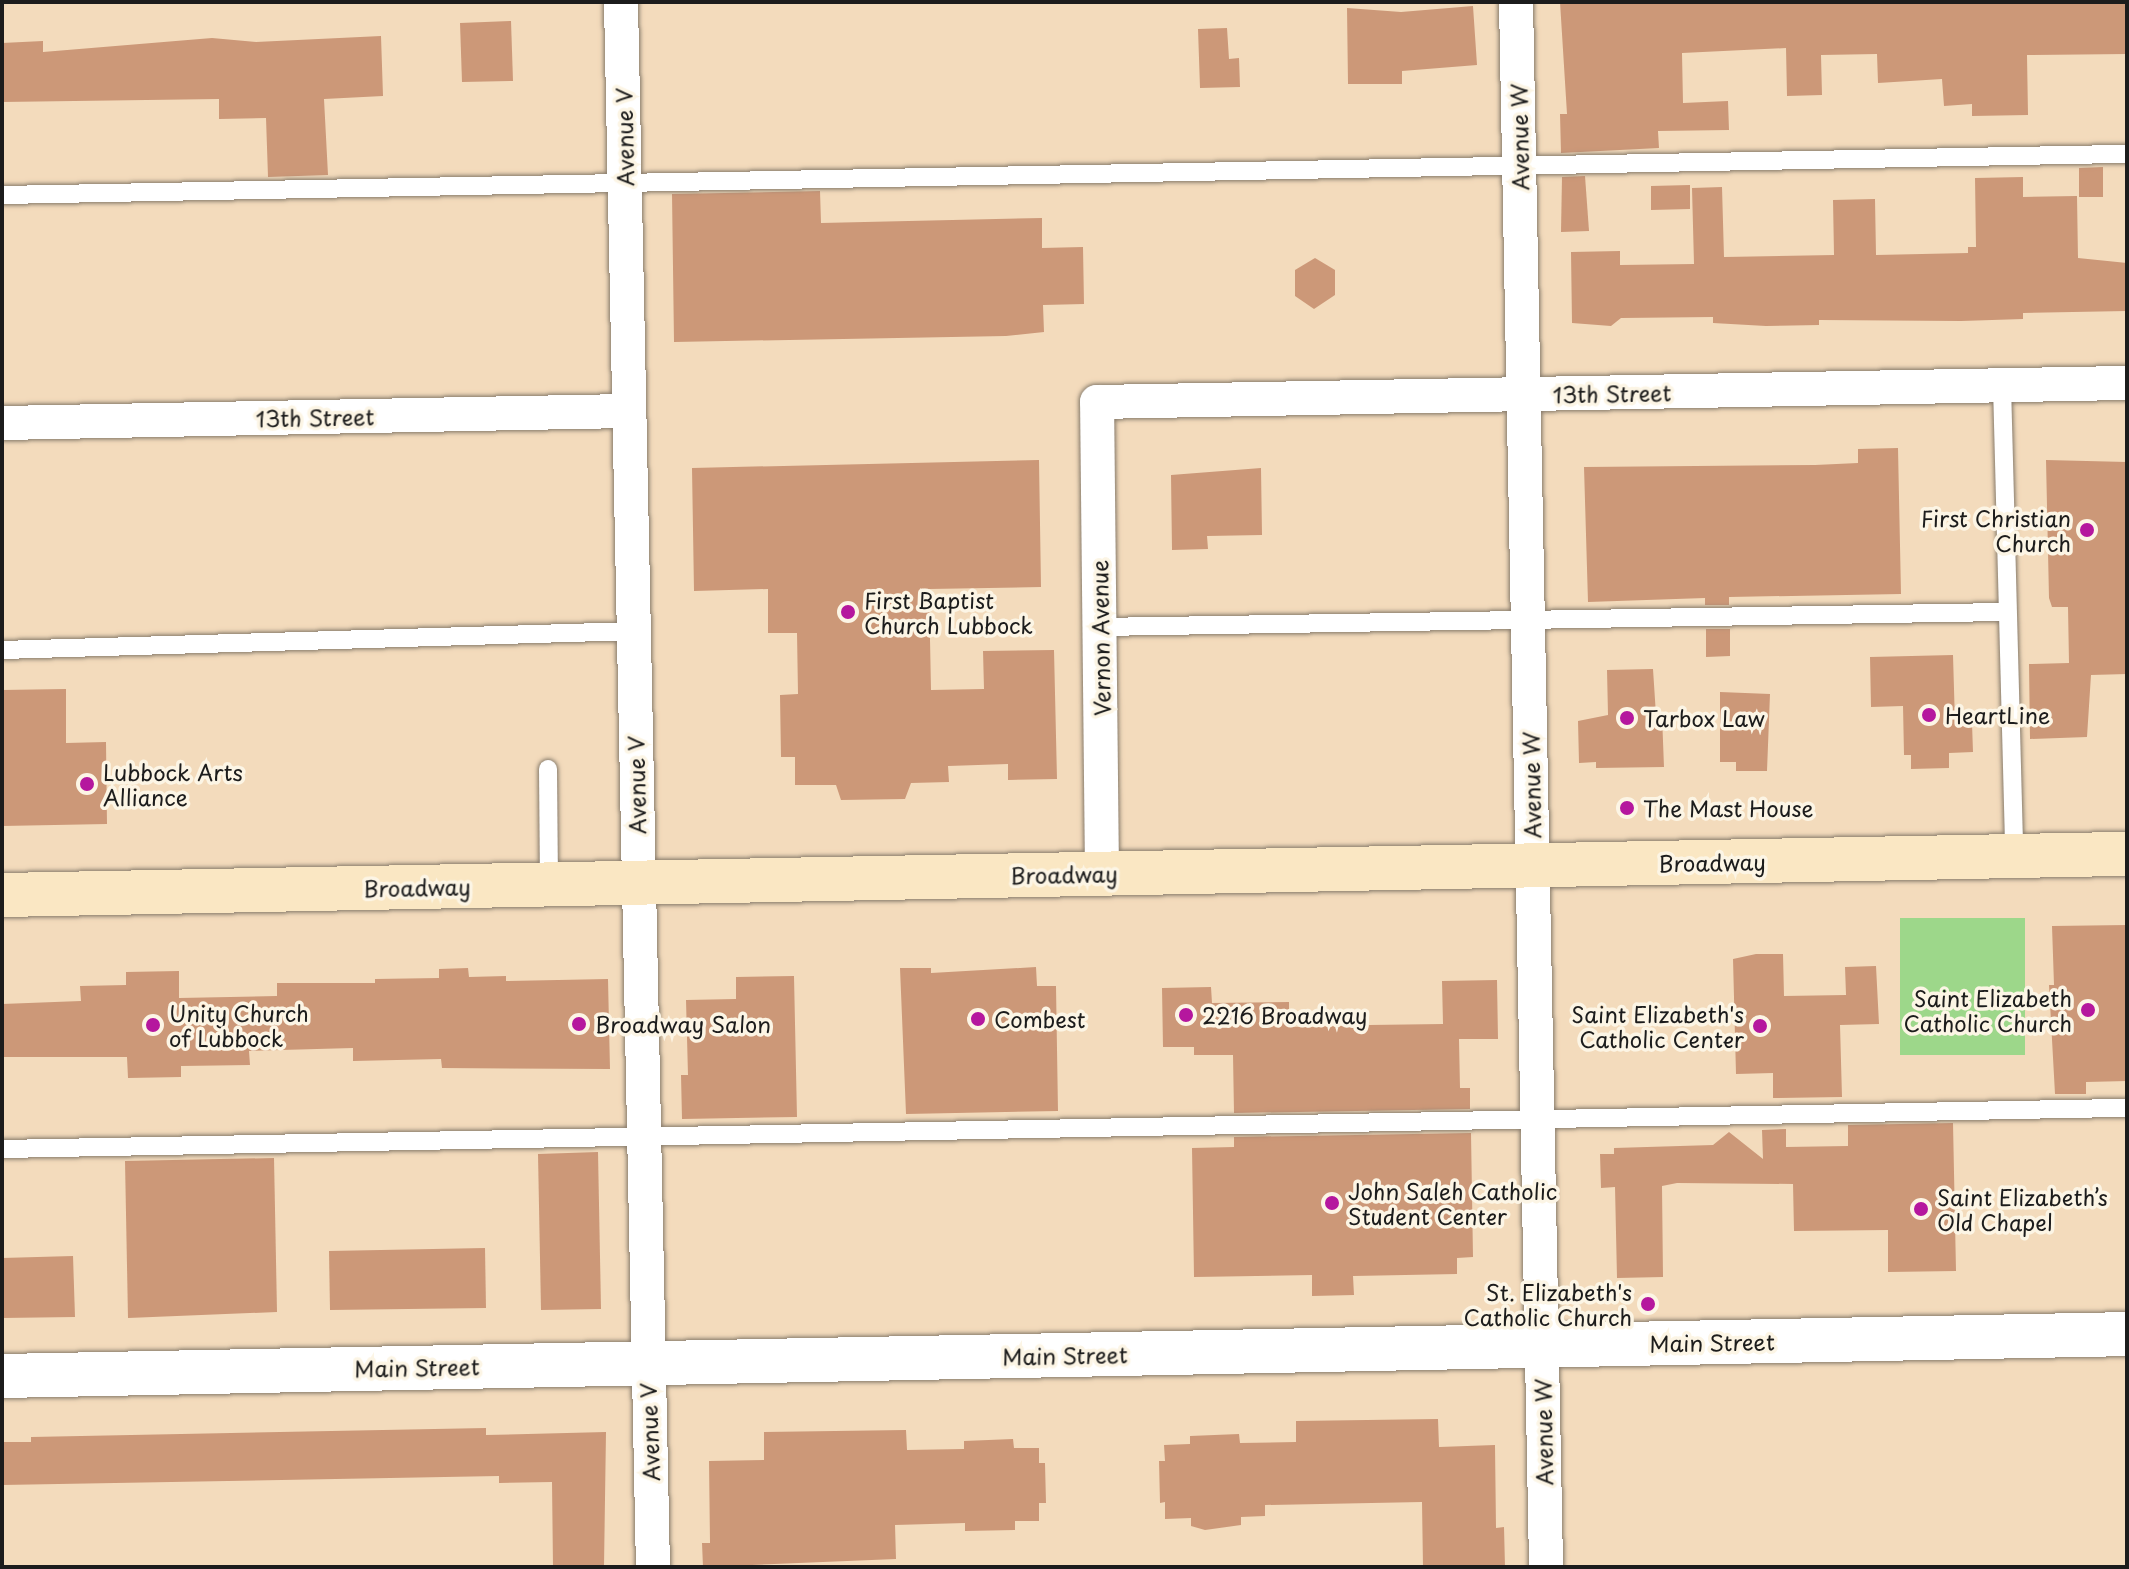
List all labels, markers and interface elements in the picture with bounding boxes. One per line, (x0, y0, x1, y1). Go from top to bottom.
street label: Avenue W (1505, 84, 1533, 190)
street label: Avenue V (610, 88, 638, 186)
street label: 13th Street (1553, 379, 1671, 407)
street label: 13th Street (256, 403, 374, 431)
place label: First Christian Church (1920, 504, 2071, 556)
marker: First Christian Church (2078, 521, 2096, 539)
street label: Vernon Avenue (1085, 560, 1115, 716)
place label: First Baptist Church Lubbock (864, 586, 1033, 638)
marker: First Baptist Church Lubbock (839, 603, 857, 621)
place label: HeartLine (1945, 702, 2050, 728)
place label: Tarbox Law (1643, 705, 1766, 731)
marker: HeartLine (1920, 706, 1938, 724)
marker: Tarbox Law (1618, 709, 1636, 727)
street label: Avenue W (1517, 732, 1545, 838)
street label: Avenue V (622, 736, 650, 834)
place label: Lubbock Arts Alliance (103, 758, 242, 810)
marker: Lubbock Arts Alliance (78, 775, 96, 793)
place label: The Mast House (1643, 795, 1814, 821)
marker: The Mast House (1618, 799, 1636, 817)
street label: Broadway (1658, 848, 1766, 876)
street label: Broadway (1010, 860, 1118, 888)
street label: Broadway (363, 873, 471, 901)
place label: Saint Elizabeth Catholic Church (1902, 984, 2072, 1036)
place label: Unity Church of Lubbock (169, 999, 310, 1050)
place label: Saint Elizabeth's Catholic Center (1571, 1000, 1744, 1052)
marker: Saint Elizabeth Catholic Church (2079, 1001, 2097, 1019)
place label: 2216 Broadway (1202, 1002, 1370, 1028)
place label: Combest (994, 1006, 1086, 1032)
marker: 2216 Broadway (1177, 1006, 1195, 1024)
marker: Combest (969, 1010, 987, 1028)
place label: Broadway Salon (595, 1011, 769, 1037)
marker: Broadway Salon (570, 1015, 588, 1033)
marker: Unity Church of Lubbock (144, 1016, 162, 1034)
marker: Saint Elizabeth's Catholic Center (1751, 1017, 1769, 1035)
place label: John Saleh Catholic Student Center (1348, 1177, 1558, 1228)
place label: Saint Elizabeth’s Old Chapel (1937, 1183, 2108, 1234)
marker: John Saleh Catholic Student Center (1323, 1194, 1341, 1212)
marker: Saint Elizabeth’s Old Chapel (1912, 1200, 1930, 1218)
place label: St. Elizabeth's Catholic Church (1462, 1278, 1632, 1330)
marker: St. Elizabeth's Catholic Church (1639, 1295, 1657, 1313)
street label: Main Street (1649, 1328, 1775, 1356)
street label: Main Street (1002, 1341, 1128, 1369)
street label: Main Street (354, 1353, 480, 1381)
street label: Avenue W (1529, 1379, 1557, 1485)
street label: Avenue V (634, 1383, 664, 1481)

